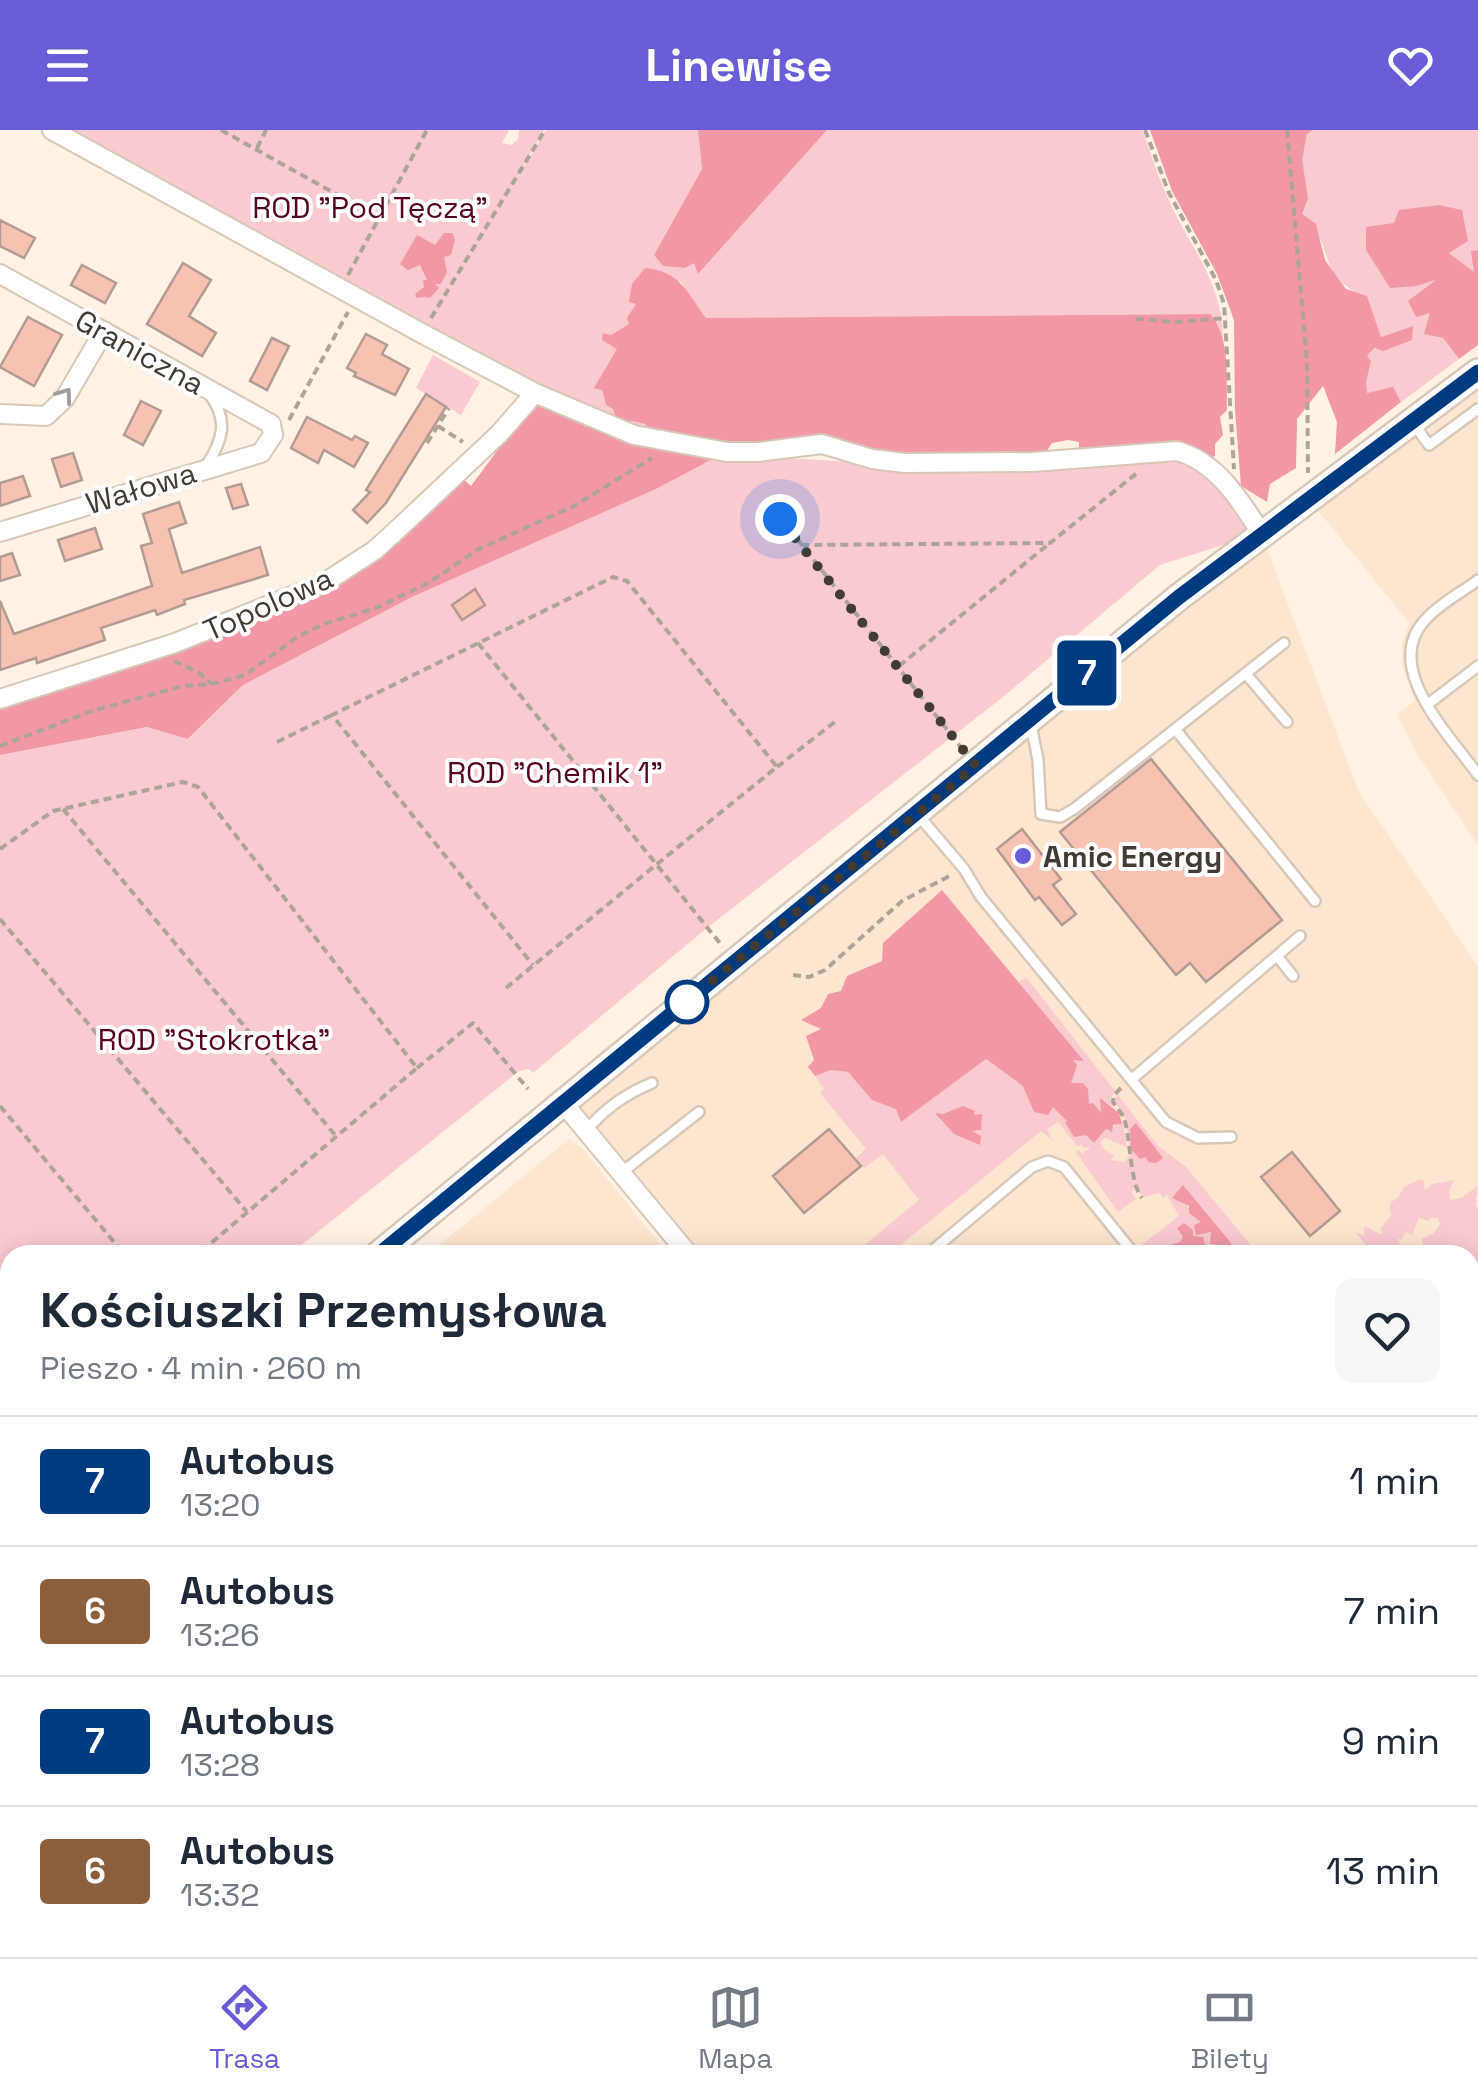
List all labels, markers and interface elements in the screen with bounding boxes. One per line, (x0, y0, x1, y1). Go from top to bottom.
text: Linewise (646, 37, 832, 94)
icon: menu (40, 38, 95, 93)
icon: heart (1383, 38, 1438, 93)
park label: ROD "Pod Tęczą" (252, 188, 488, 227)
street label: Graniczna (68, 300, 212, 404)
one-way arrow (53, 388, 71, 406)
street label: Wałowa (81, 453, 201, 523)
your location (755, 494, 805, 544)
street label: Topolowa (197, 558, 339, 650)
line badge: 7 (1054, 640, 1120, 706)
text: 7 (1077, 651, 1097, 695)
park label: ROD "Chemik 1" (447, 753, 663, 792)
place label: Amic Energy (1043, 837, 1222, 876)
marker: Amic Energy (1012, 845, 1034, 867)
unlabelled marker (666, 981, 708, 1023)
park label: ROD "Stokrotka" (98, 1020, 330, 1059)
button: heart (1335, 1278, 1440, 1383)
text: Kościuszki Przemysłowa (40, 1280, 607, 1341)
text: Pieszo · 4 min · 260 m (40, 1348, 362, 1388)
text: Autobus (180, 1437, 335, 1485)
text: 1 min (1349, 1457, 1440, 1505)
text: 7 (85, 1459, 105, 1503)
text: 13:20 (180, 1485, 261, 1525)
text: Autobus (180, 1567, 335, 1615)
text: 7 min (1344, 1587, 1440, 1635)
text: 6 (84, 1589, 106, 1633)
text: 13:26 (180, 1615, 260, 1655)
text: Autobus (180, 1697, 335, 1745)
text: 9 min (1342, 1717, 1440, 1765)
text: 7 (85, 1719, 105, 1763)
text: 13:28 (180, 1745, 260, 1785)
text: Autobus (180, 1827, 335, 1875)
text: 13 min (1326, 1847, 1440, 1895)
text: 6 (84, 1849, 106, 1893)
text: 13:32 (180, 1875, 259, 1915)
tab: Trasa (209, 1980, 280, 2076)
tab: Mapa (698, 1980, 773, 2076)
tab: Bilety (1191, 1980, 1269, 2076)

